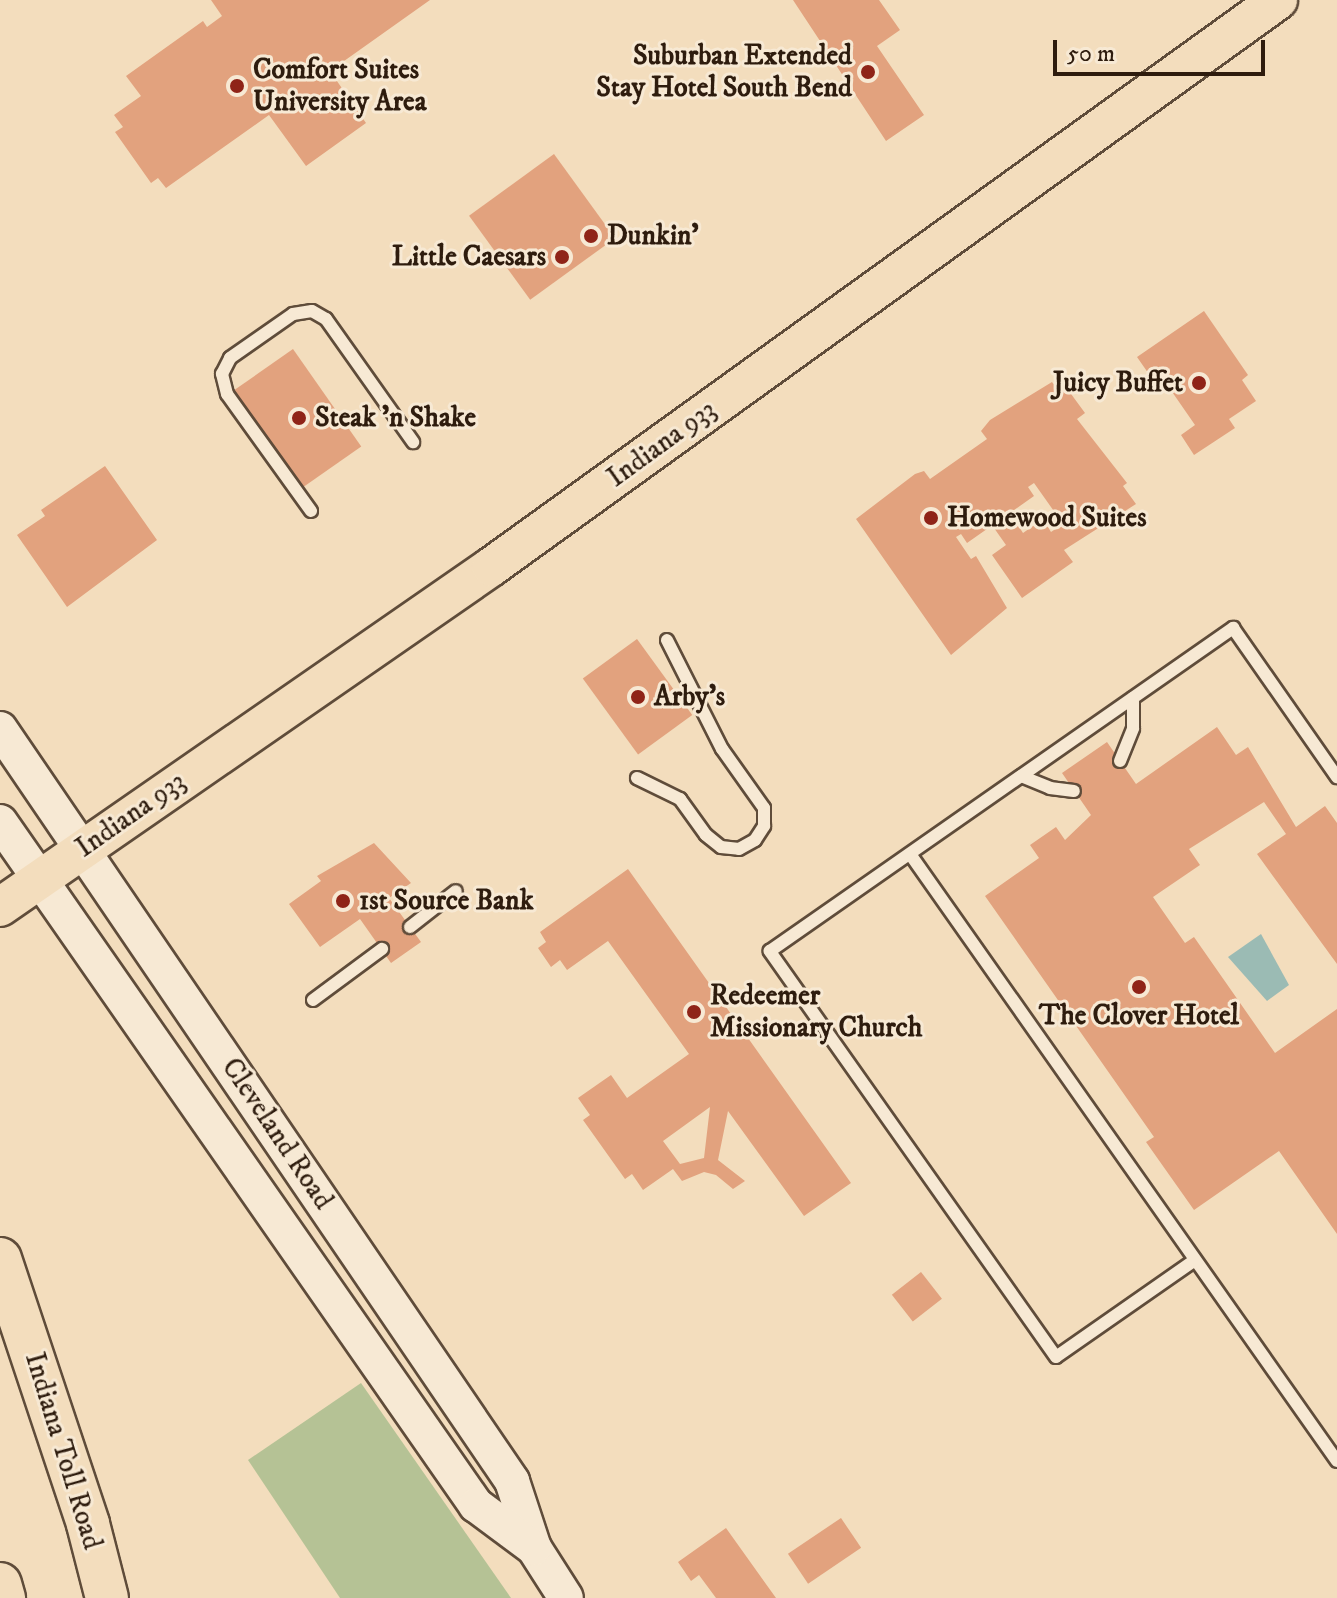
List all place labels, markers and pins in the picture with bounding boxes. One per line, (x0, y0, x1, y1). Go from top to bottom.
place label: Suburban Extended Stay Hotel South Bend (596, 39, 852, 105)
place label: Comfort Suites University Area (253, 53, 427, 119)
marker: Suburban Extended Stay Hotel South Bend (859, 63, 877, 81)
marker: Comfort Suites University Area (228, 77, 246, 95)
place label: Dunkin' (607, 219, 699, 253)
marker: Dunkin' (582, 227, 600, 245)
place label: Little Caesars (392, 240, 546, 274)
marker: Little Caesars (553, 248, 571, 266)
place label: Juicy Buffet (1053, 366, 1183, 400)
marker: Juicy Buffet (1190, 374, 1208, 392)
place label: Steak 'n Shake (315, 401, 476, 435)
marker: Steak 'n Shake (290, 409, 308, 427)
place label: Homewood Suites (947, 501, 1147, 535)
marker: Homewood Suites (922, 509, 940, 527)
place label: Arby's (654, 680, 725, 714)
marker: Arby's (629, 688, 647, 706)
place label: 1st Source Bank (359, 884, 534, 918)
marker: 1st Source Bank (334, 892, 352, 910)
marker: The Clover Hotel (1130, 978, 1148, 996)
place label: Redeemer Missionary Church (710, 979, 922, 1045)
place label: The Clover Hotel (1039, 999, 1239, 1033)
marker: Redeemer Missionary Church (685, 1003, 703, 1021)

